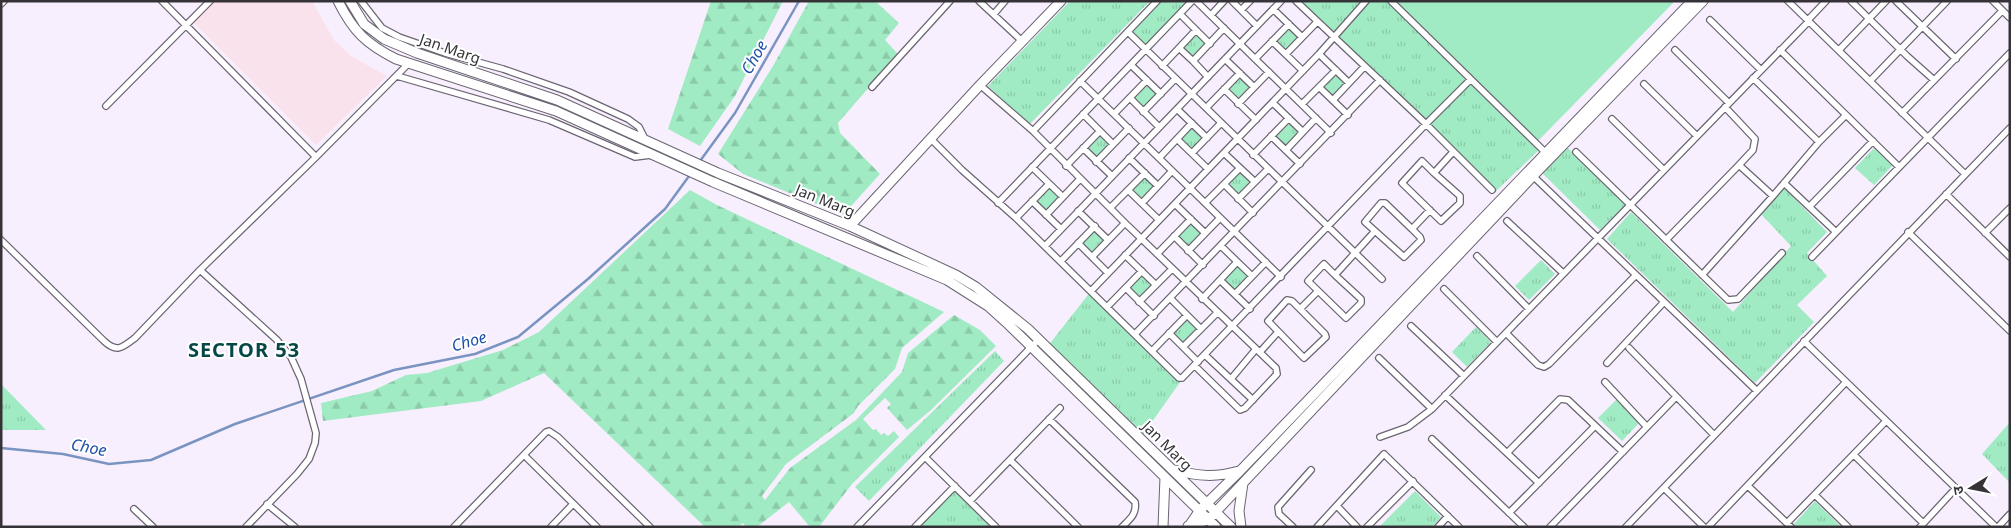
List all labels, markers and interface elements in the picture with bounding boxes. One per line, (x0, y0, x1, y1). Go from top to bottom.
street label: Jan Marg (415, 28, 483, 68)
water label: Choe (736, 36, 772, 78)
street label: Jan Marg (791, 178, 858, 221)
water label: Choe (449, 326, 489, 356)
district label: SECTOR 53 (188, 336, 300, 363)
street label: Jan Marg (1137, 415, 1197, 475)
water label: Choe (69, 433, 109, 461)
north arrow (1946, 463, 1996, 513)
text: उ (1947, 484, 1968, 496)

